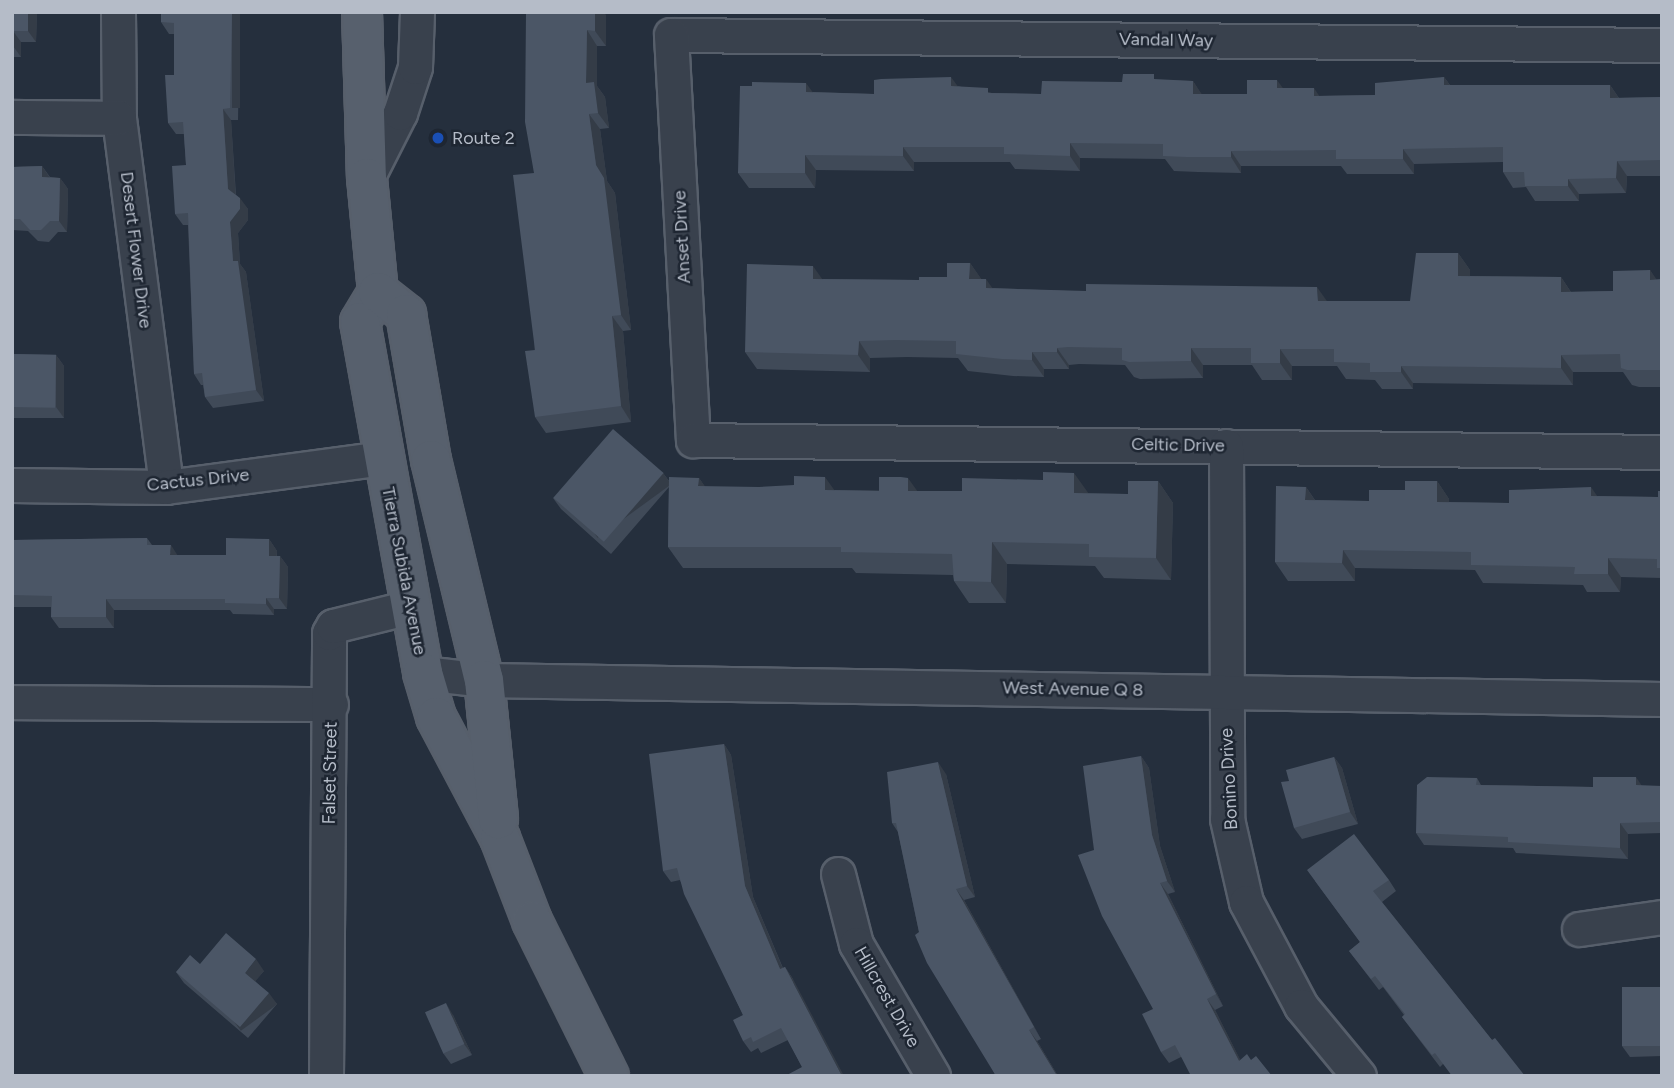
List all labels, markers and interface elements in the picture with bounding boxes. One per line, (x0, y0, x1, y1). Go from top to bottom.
street label: Vandal Way (1119, 28, 1213, 52)
place label: Route 2 (452, 127, 515, 149)
marker: Route 2 (430, 130, 446, 146)
street label: Desert Flower Drive (116, 170, 156, 330)
street label: Anset Drive (669, 190, 695, 284)
street label: Celtic Drive (1131, 433, 1225, 457)
street label: Cactus Drive (146, 464, 250, 496)
street label: Tierra Subida Avenue (377, 485, 431, 657)
street label: West Avenue Q 8 (1002, 677, 1144, 701)
street label: Falset Street (318, 721, 342, 825)
street label: Bonino Drive (1216, 727, 1242, 831)
street label: Hillcrest Drive (850, 943, 924, 1051)

